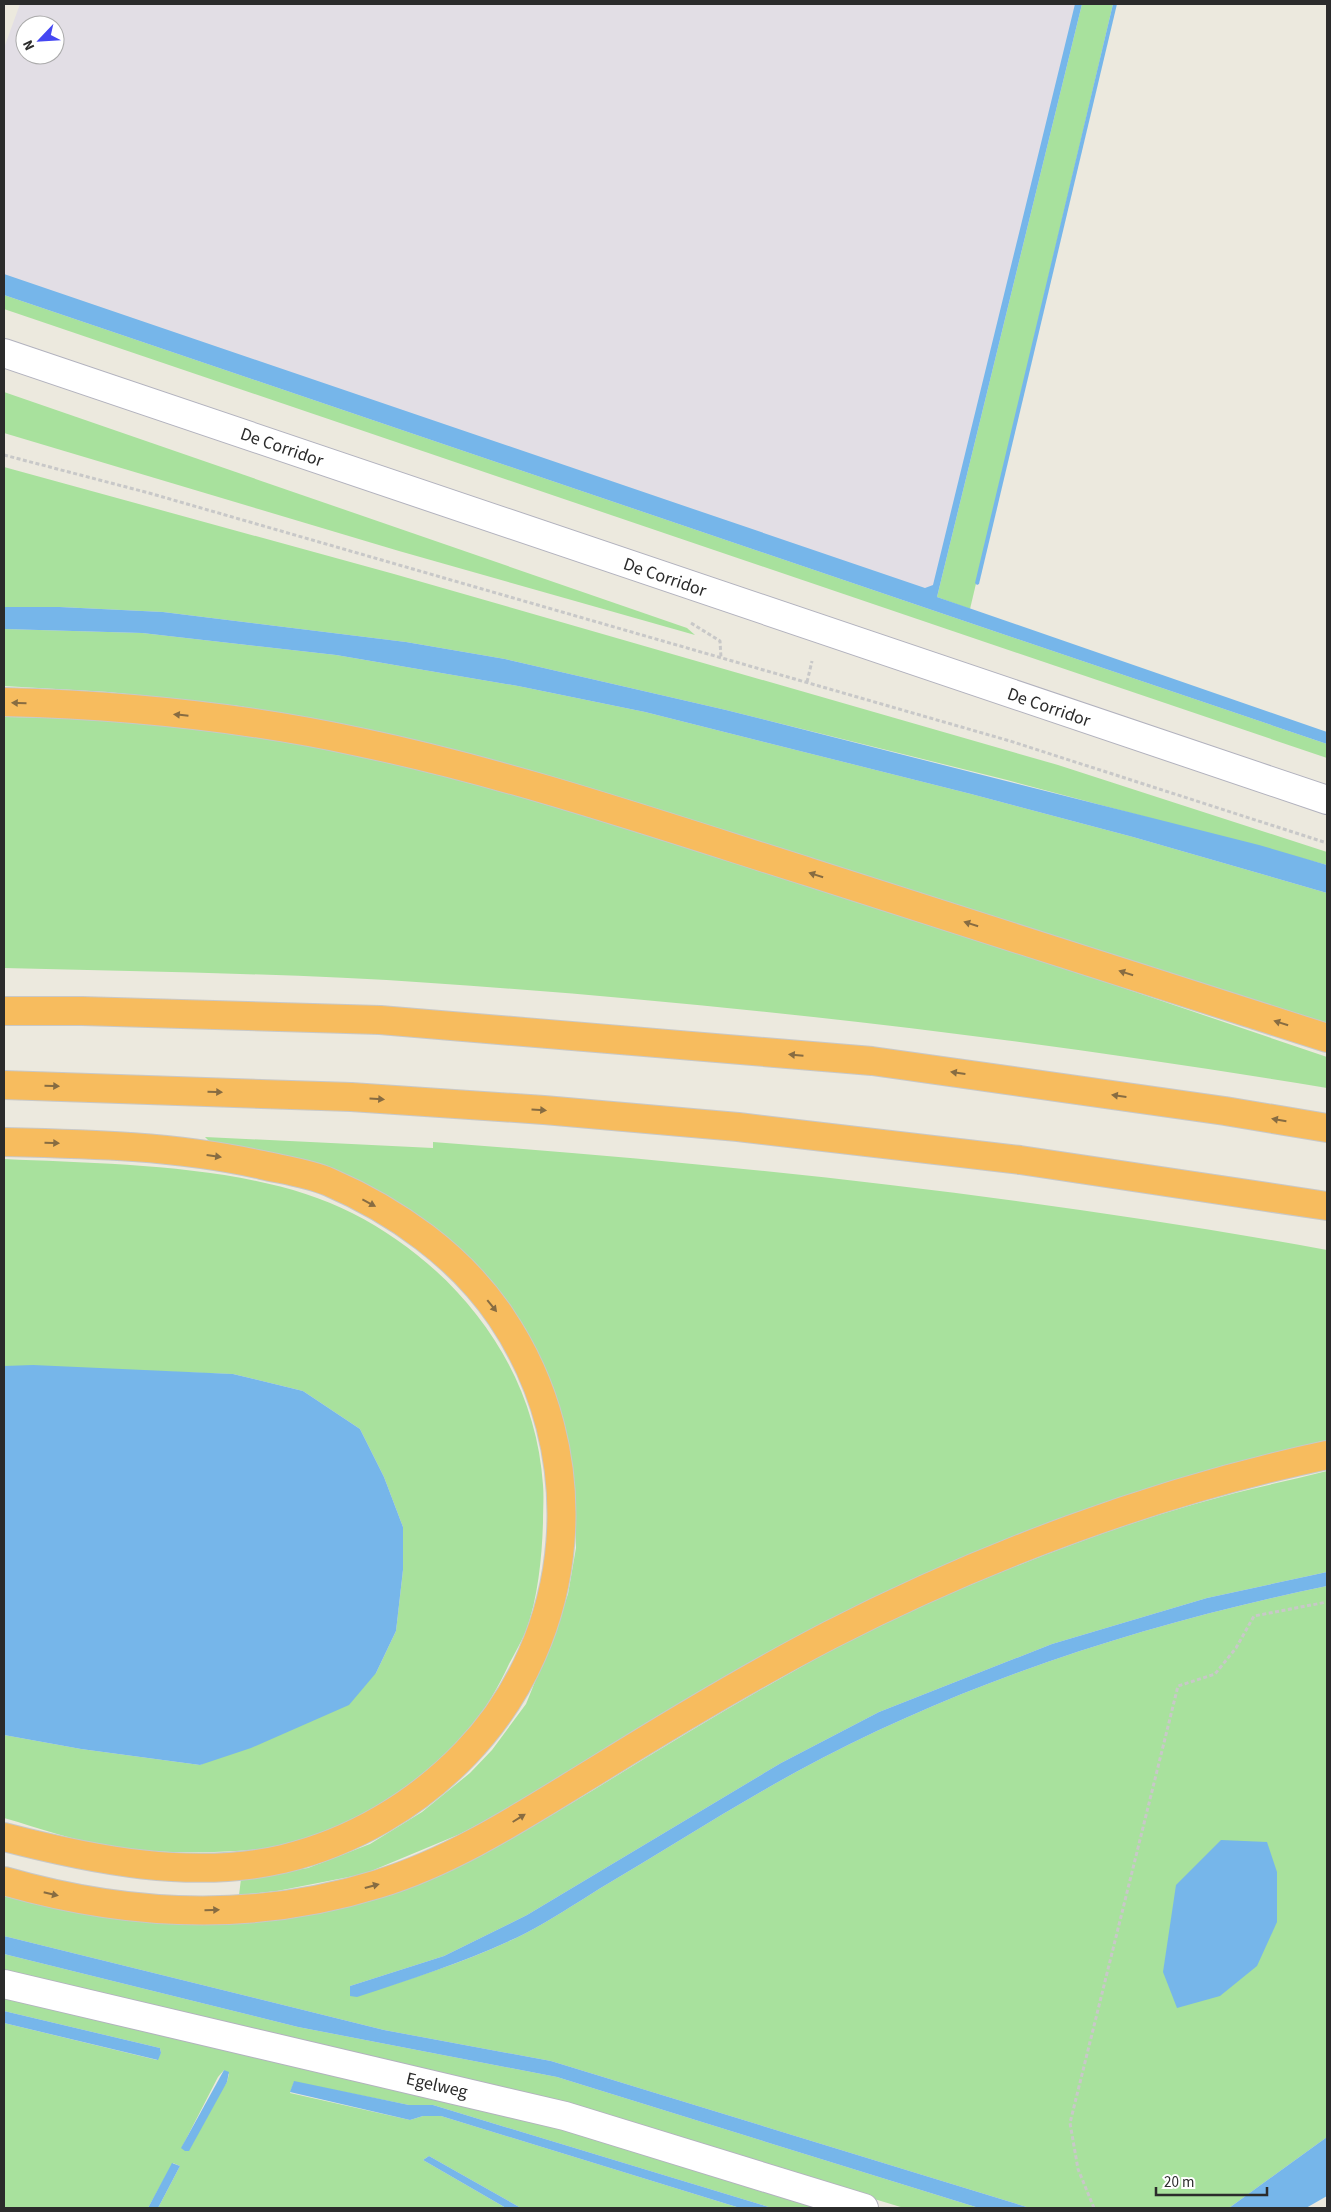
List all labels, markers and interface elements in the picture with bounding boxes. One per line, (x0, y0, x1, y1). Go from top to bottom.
north arrow (15, 15, 65, 65)
text: N (18, 37, 40, 54)
street label: De Corridor (237, 422, 328, 474)
street label: De Corridor (620, 552, 711, 604)
street label: De Corridor (1004, 682, 1095, 734)
one-way arrow (11, 698, 27, 706)
one-way arrow (173, 711, 189, 719)
one-way arrow (809, 870, 824, 878)
one-way arrow (964, 920, 979, 927)
one-way arrow (1118, 969, 1133, 977)
one-way arrow (1273, 1019, 1288, 1026)
one-way arrow (788, 1051, 804, 1059)
one-way arrow (949, 1069, 965, 1077)
one-way arrow (45, 1082, 61, 1090)
one-way arrow (207, 1088, 223, 1096)
one-way arrow (1110, 1092, 1126, 1100)
one-way arrow (369, 1095, 385, 1103)
one-way arrow (532, 1106, 548, 1114)
one-way arrow (1271, 1115, 1287, 1123)
one-way arrow (45, 1140, 61, 1148)
one-way arrow (207, 1152, 223, 1160)
one-way arrow (361, 1199, 376, 1207)
one-way arrow (487, 1299, 498, 1312)
one-way arrow (512, 1813, 526, 1822)
one-way arrow (364, 1882, 379, 1890)
one-way arrow (43, 1890, 58, 1898)
one-way arrow (204, 1905, 220, 1913)
street label: Egelweg (404, 2066, 470, 2105)
scale bar (1156, 2164, 1267, 2196)
text: 20 m (1164, 2172, 1194, 2193)

